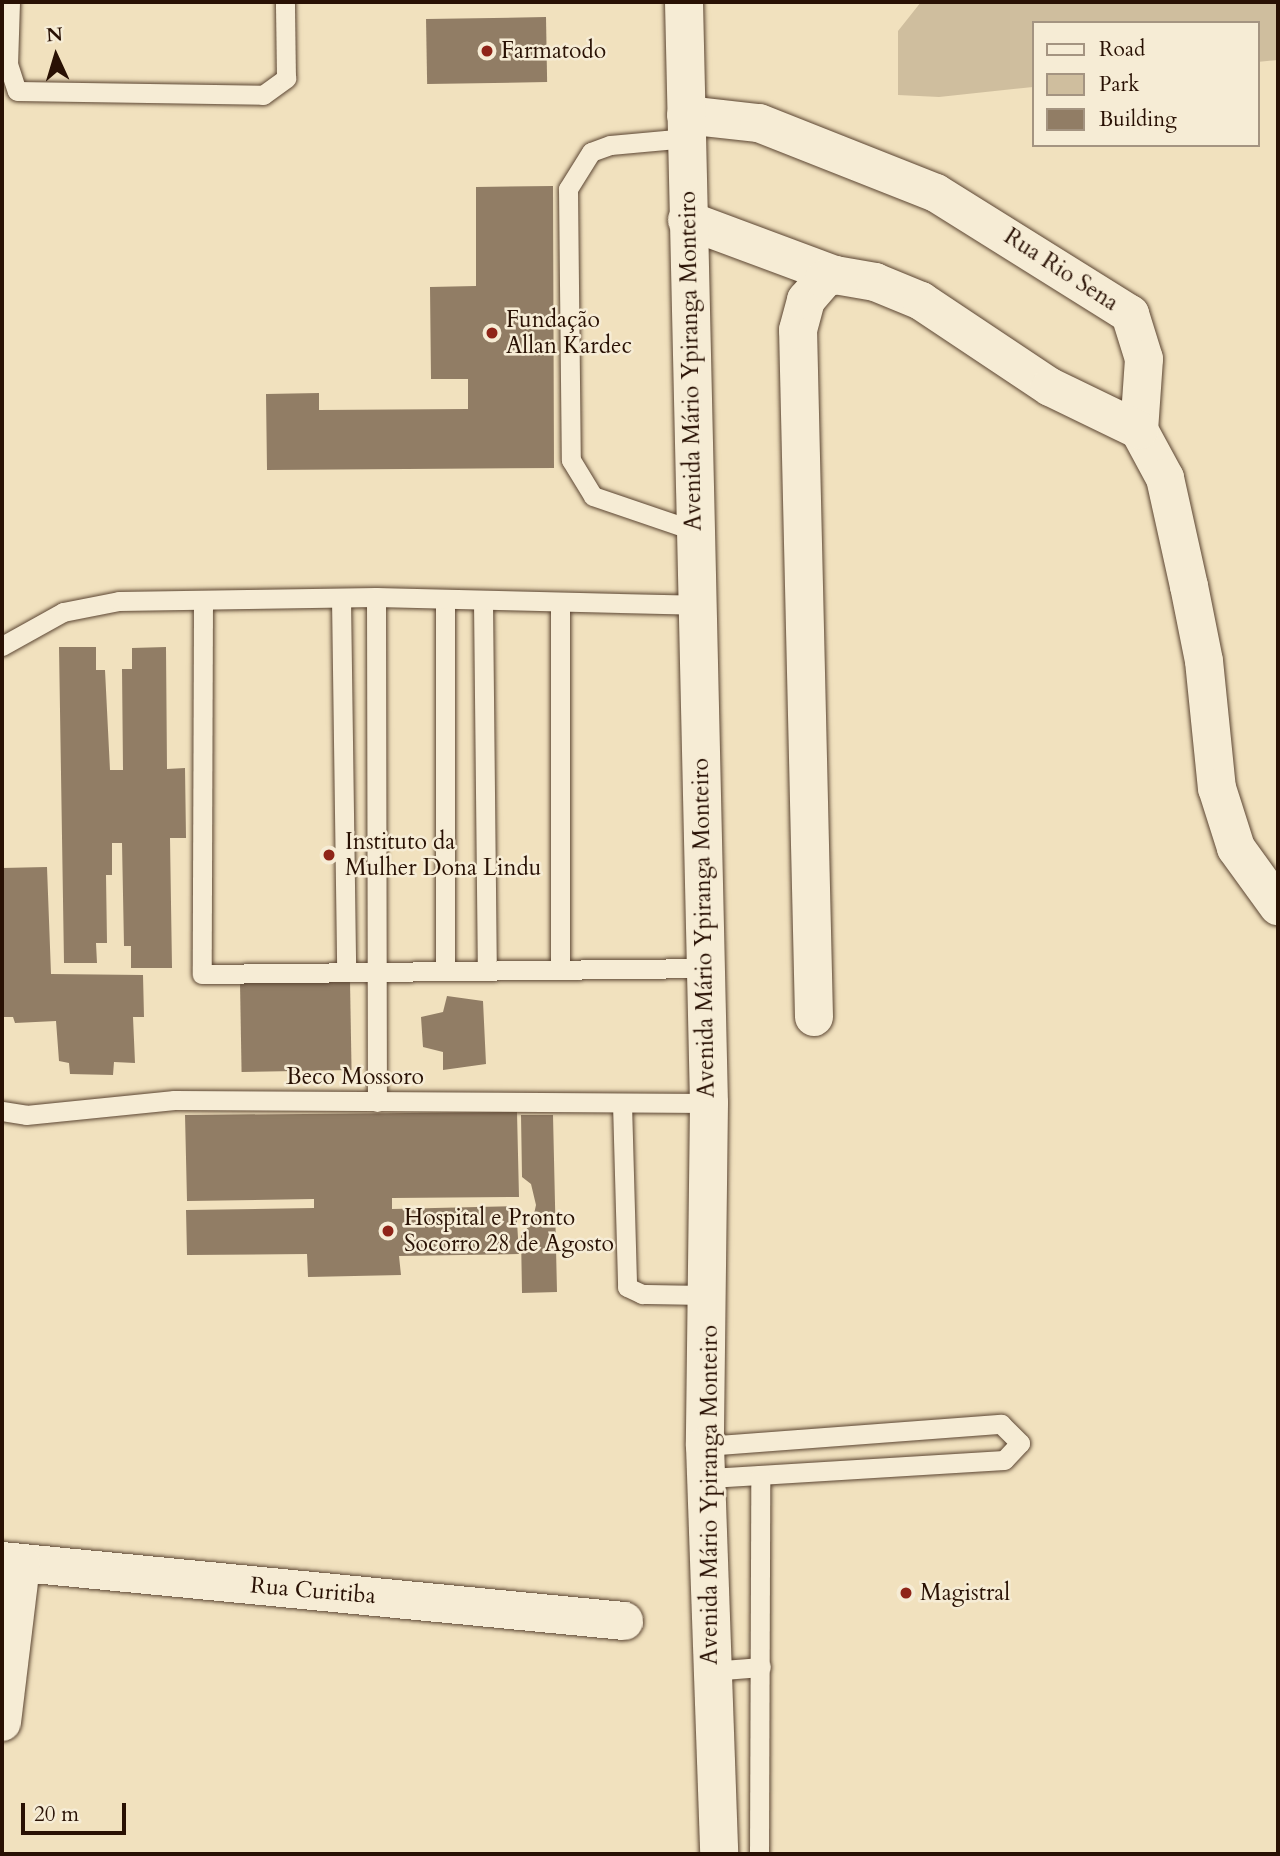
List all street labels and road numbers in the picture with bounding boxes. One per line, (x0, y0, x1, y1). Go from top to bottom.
street label: Avenida Mário Ypiranga Monteiro (674, 191, 708, 531)
street label: Rua Rio Sena (999, 223, 1123, 317)
street label: Avenida Mário Ypiranga Monteiro (687, 758, 721, 1098)
street label: Beco Mossoro (286, 1063, 424, 1091)
street label: Avenida Mário Ypiranga Monteiro (696, 1325, 724, 1665)
street label: Rua Curitiba (249, 1572, 377, 1610)

